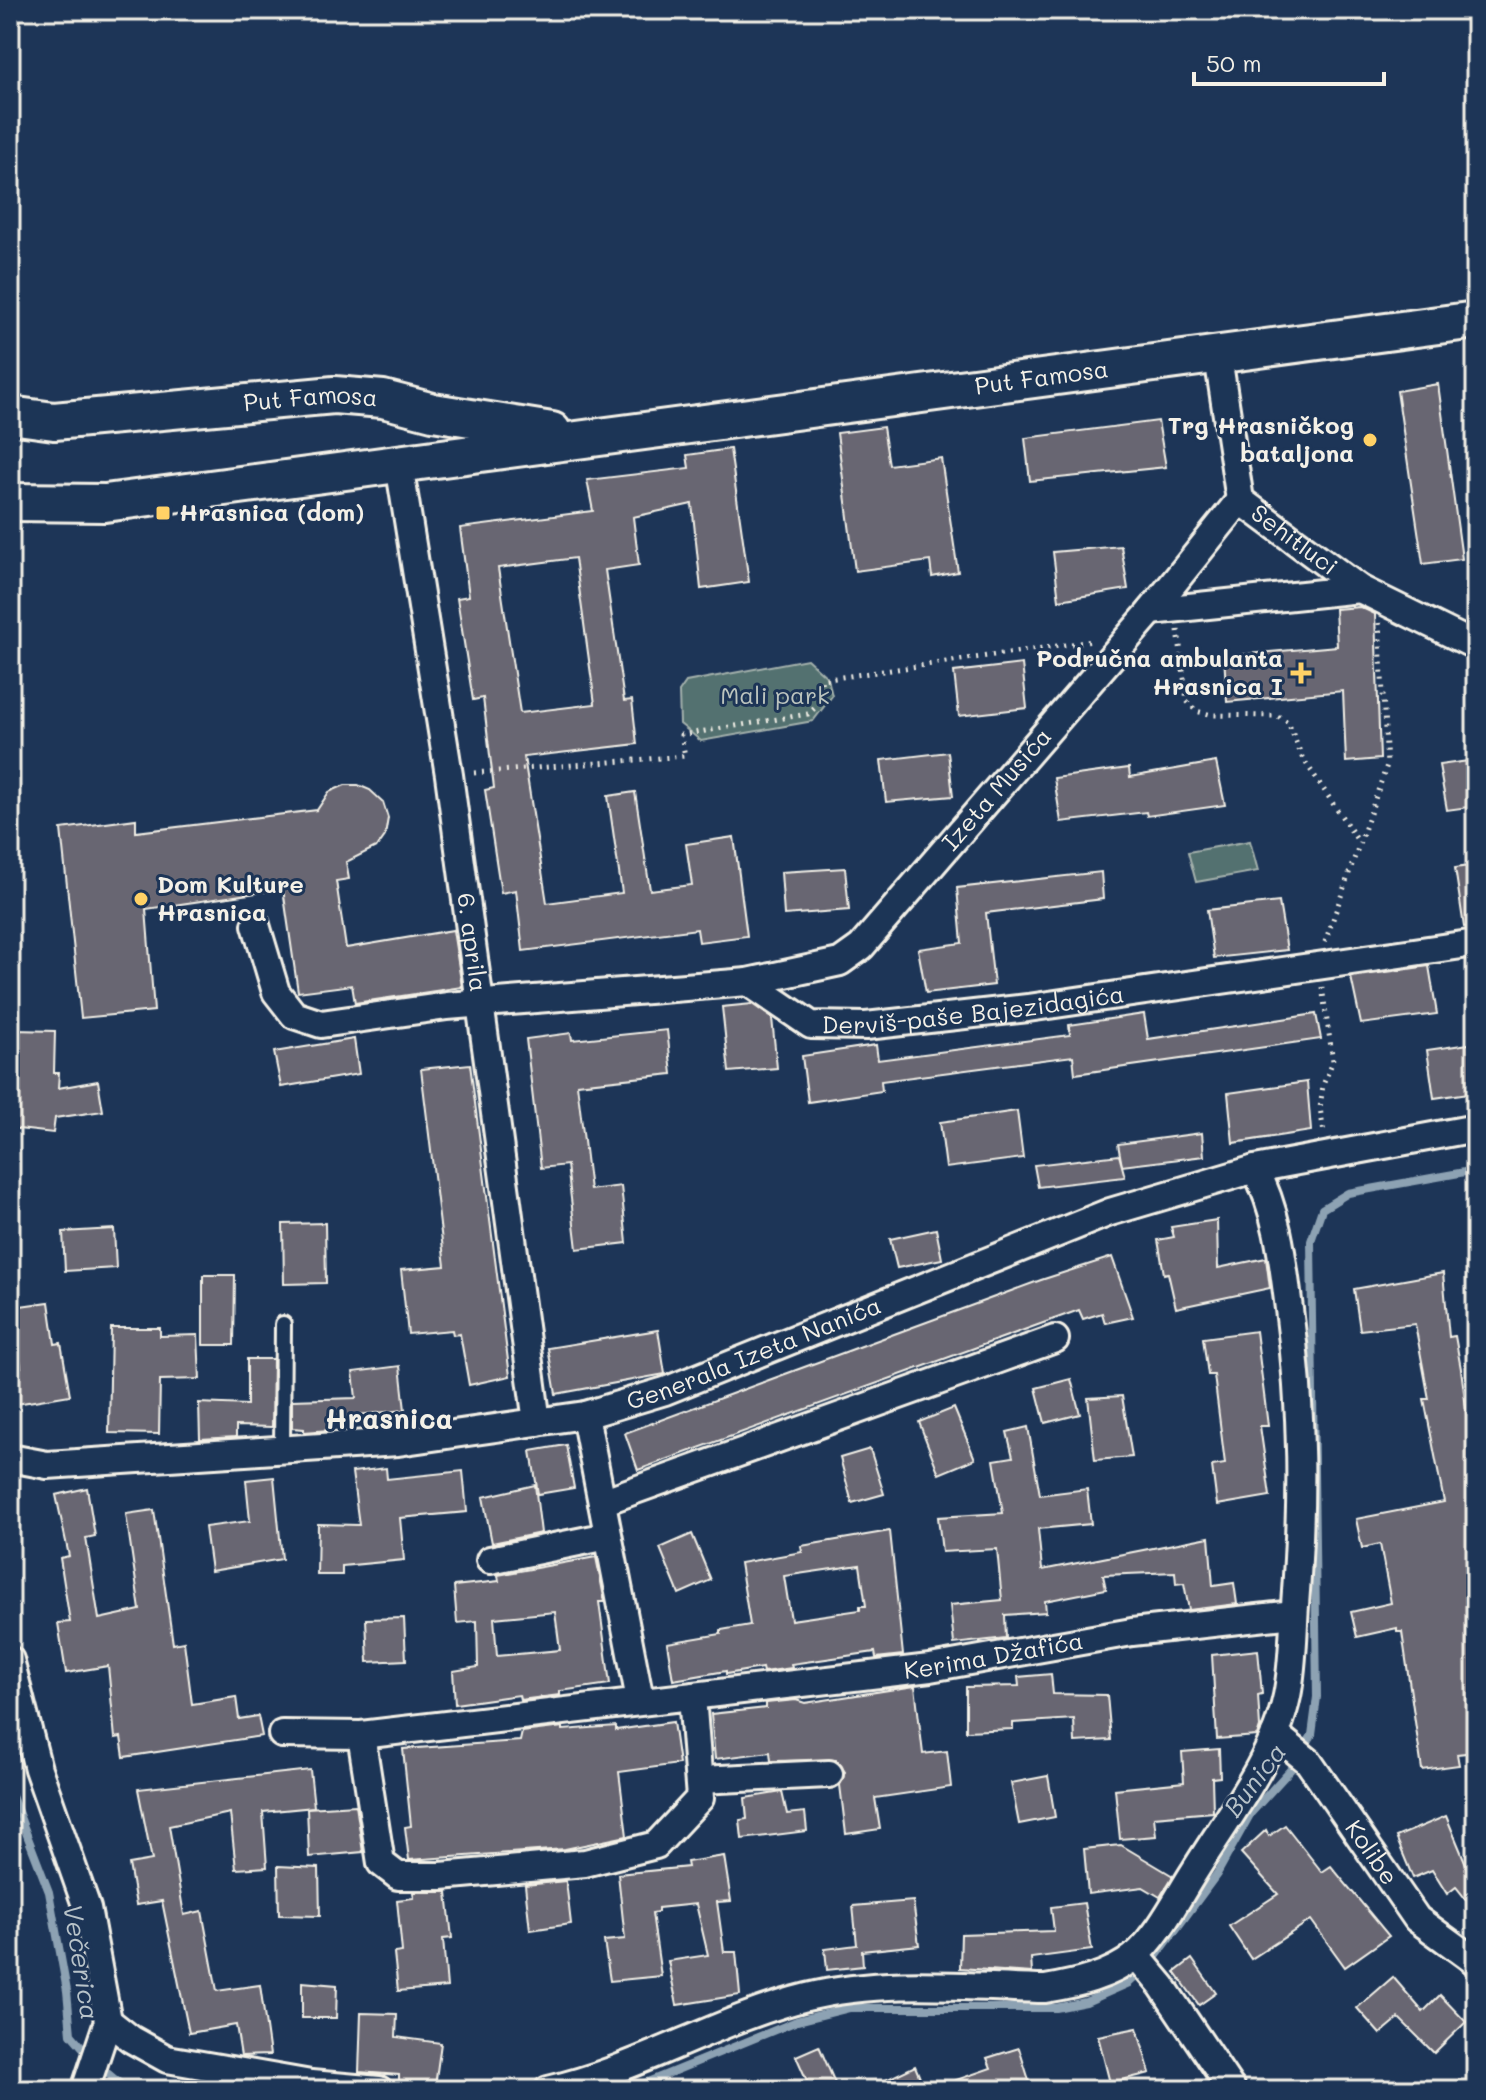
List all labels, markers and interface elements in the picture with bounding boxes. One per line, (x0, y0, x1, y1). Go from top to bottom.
scale bar (1194, 36, 1384, 86)
text: 50 m (1206, 47, 1262, 78)
street label: Put Famosa (973, 352, 1110, 401)
street label: Put Famosa (242, 378, 379, 417)
place label: Trg Hrasničkog bataljona (1168, 409, 1354, 468)
marker: Trg Hrasničkog bataljona (1361, 431, 1379, 449)
place label: Hrasnica (dom) (179, 496, 364, 527)
street label: Šehitluci (1245, 497, 1345, 581)
marker: Hrasnica (dom) (154, 504, 172, 522)
place label: Područna ambulanta Hrasnica I (1036, 642, 1283, 701)
marker: Područna ambulanta Hrasnica I (1290, 662, 1312, 684)
park label: Mali park (720, 679, 830, 710)
street label: Izeta Musića (934, 721, 1057, 856)
place label: Dom Kulture Hrasnica (157, 868, 304, 927)
marker: Dom Kulture Hrasnica (132, 890, 150, 908)
street label: 6. aprila (451, 891, 495, 994)
street label: Derviš-paše Bajezidagića (822, 977, 1126, 1040)
street label: Generala Izeta Nanića (622, 1289, 885, 1416)
district label: Hrasnica (325, 1400, 453, 1436)
street label: Kerima Džafića (902, 1624, 1085, 1685)
water label: Bunica (1215, 1736, 1293, 1823)
street label: Kolibe (1339, 1813, 1406, 1890)
water label: Večerica (56, 1901, 108, 2022)

